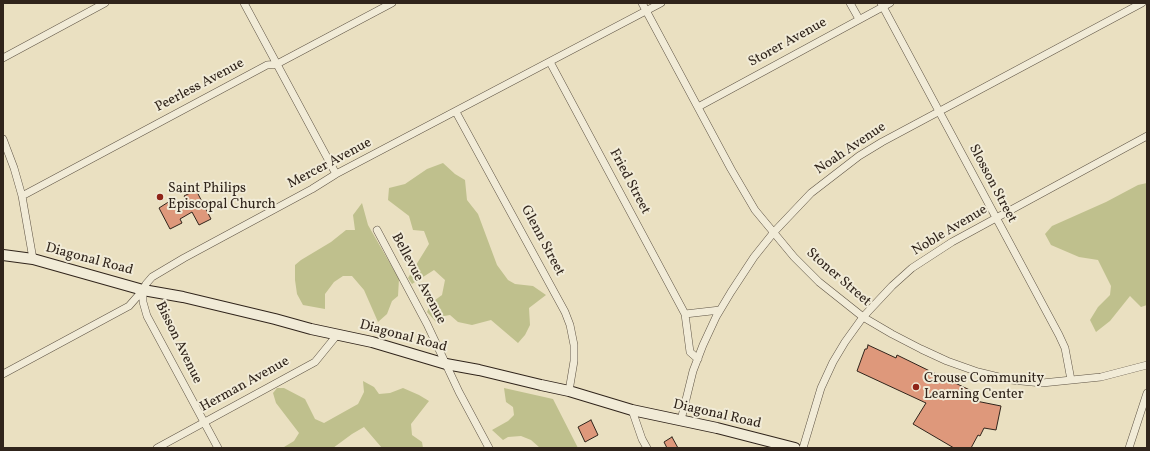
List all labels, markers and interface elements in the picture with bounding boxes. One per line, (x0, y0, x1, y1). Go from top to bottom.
street label: Storer Avenue (746, 15, 830, 71)
street label: Peerless Avenue (153, 55, 247, 117)
street label: Noah Avenue (812, 119, 890, 179)
street label: Mercer Avenue (285, 135, 375, 193)
street label: Slosson Street (964, 142, 1020, 226)
street label: Fried Street (605, 146, 653, 218)
place label: Saint Philips Episcopal Church (168, 181, 276, 214)
marker: Saint Philips Episcopal Church (155, 192, 165, 202)
street label: Noble Avenue (909, 202, 991, 260)
street label: Glenn Street (516, 203, 568, 279)
street label: Bellevue Avenue (387, 231, 449, 327)
street label: Diagonal Road (43, 240, 135, 280)
street label: Stoner Street (802, 245, 874, 311)
street label: Bisson Avenue (151, 299, 205, 387)
street label: Diagonal Road (357, 317, 449, 357)
street label: Herman Avenue (197, 354, 293, 416)
place label: Crouse Community Learning Center (924, 371, 1044, 404)
marker: Crouse Community Learning Center (911, 382, 921, 392)
street label: Diagonal Road (671, 397, 763, 433)

